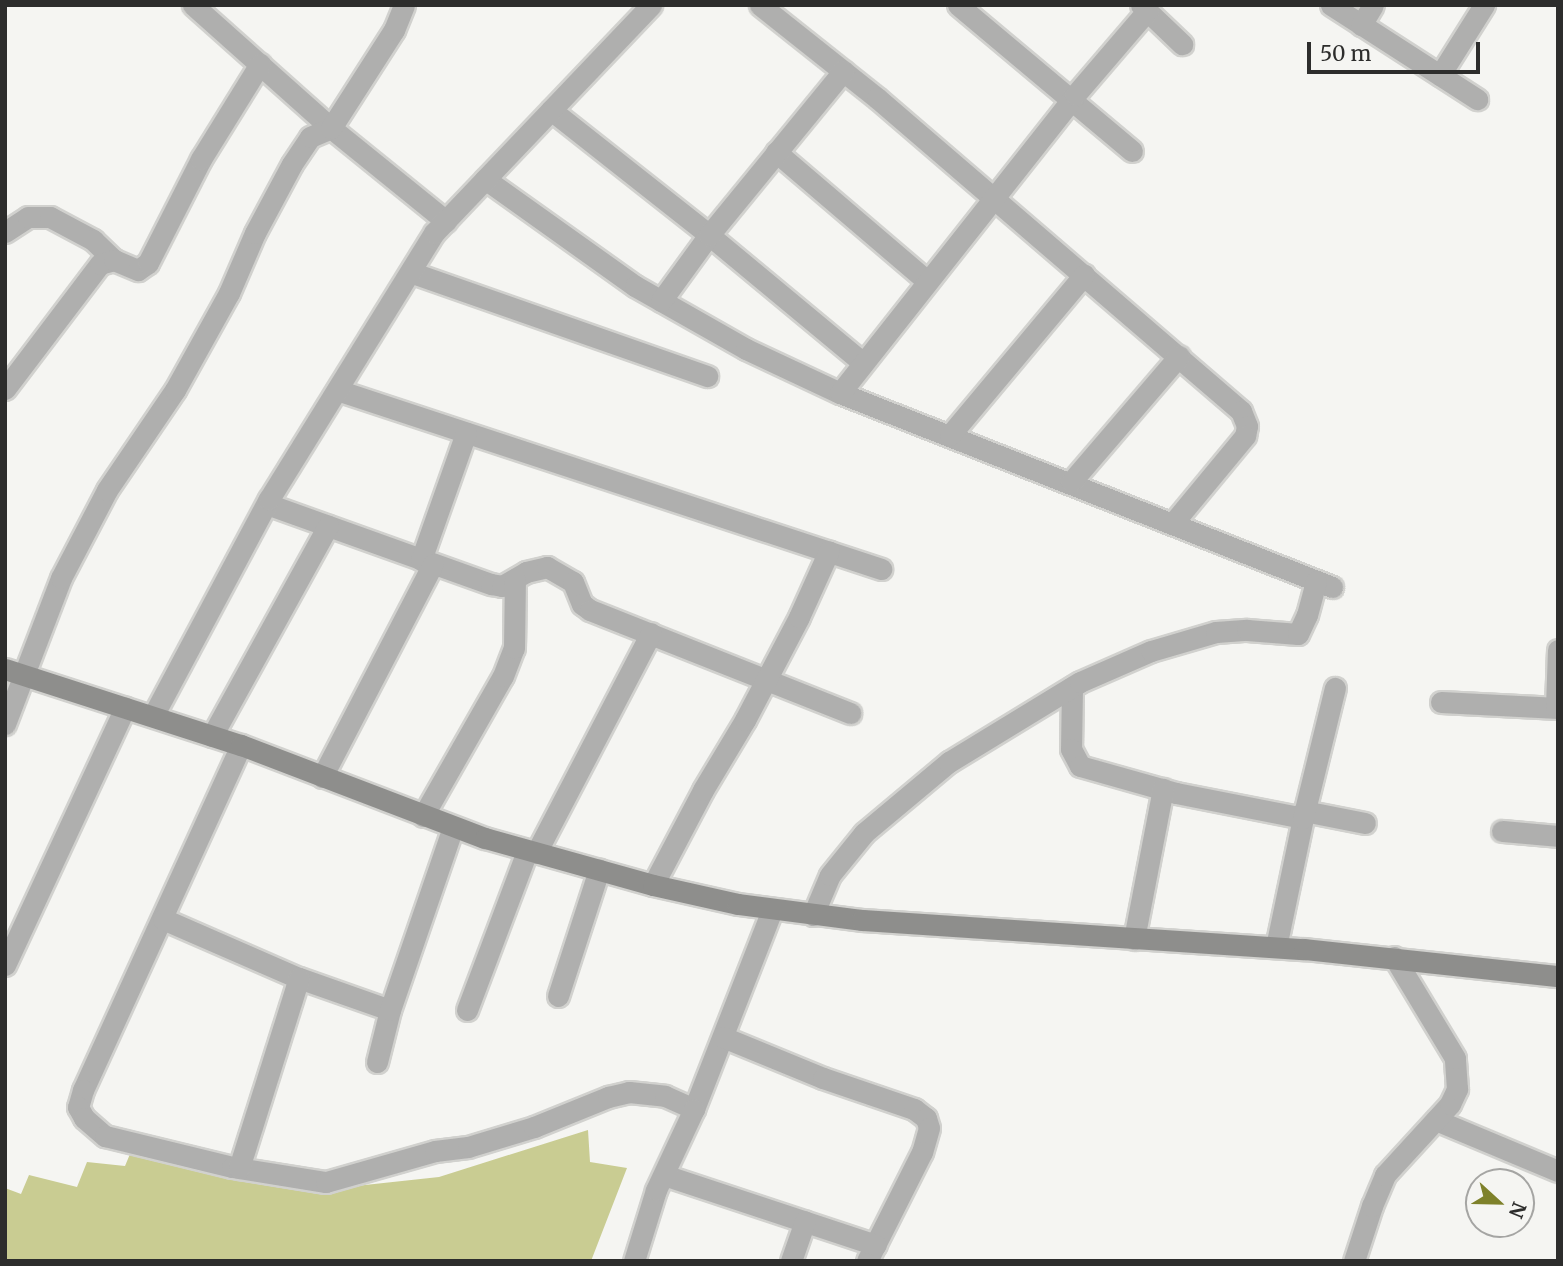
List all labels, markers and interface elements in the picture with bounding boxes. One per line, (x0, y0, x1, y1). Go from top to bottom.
scale bar (1311, 28, 1484, 72)
text: 50 m (1320, 40, 1371, 67)
north arrow (1465, 1168, 1535, 1238)
text: N (1504, 1199, 1532, 1222)

